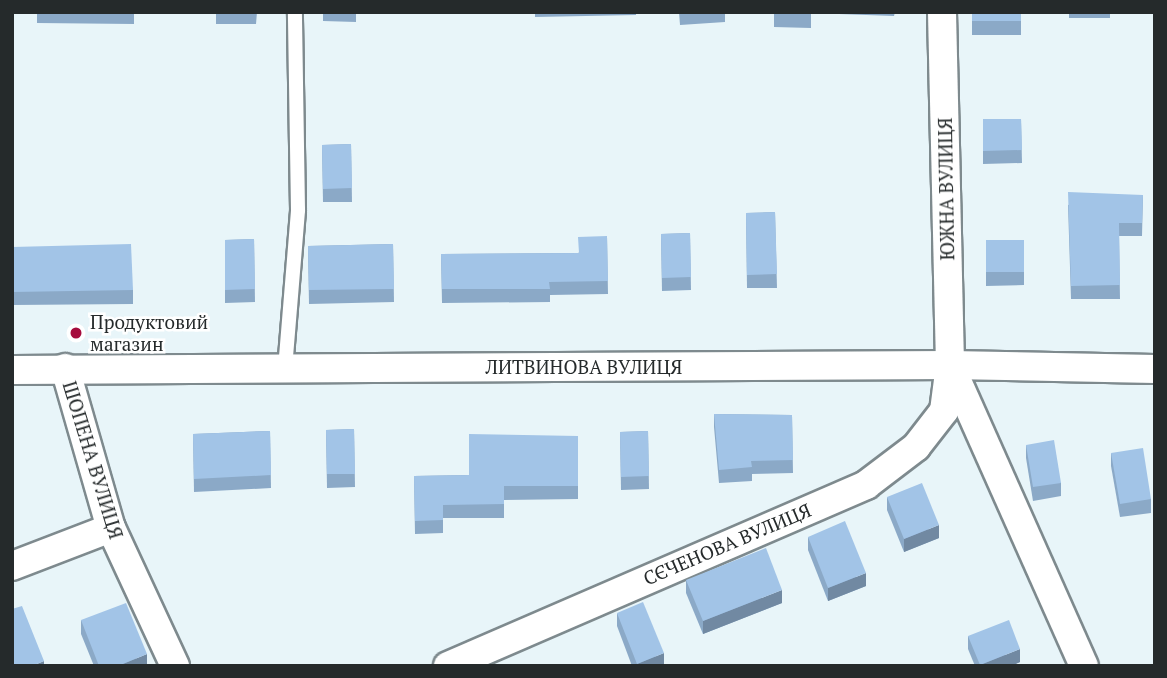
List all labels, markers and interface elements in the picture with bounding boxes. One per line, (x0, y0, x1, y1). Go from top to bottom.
street label: ЮЖНА ВУЛИЦЯ (933, 117, 959, 261)
place label: Продуктовий магазин (90, 311, 208, 355)
marker: Продуктовий магазин (68, 325, 84, 341)
street label: ЛИТВИНОВА ВУЛИЦЯ (485, 356, 683, 378)
street label: ШОПЕНА ВУЛИЦЯ (58, 378, 128, 542)
street label: СЄЧЕНОВА ВУЛИЦЯ (640, 498, 814, 590)

